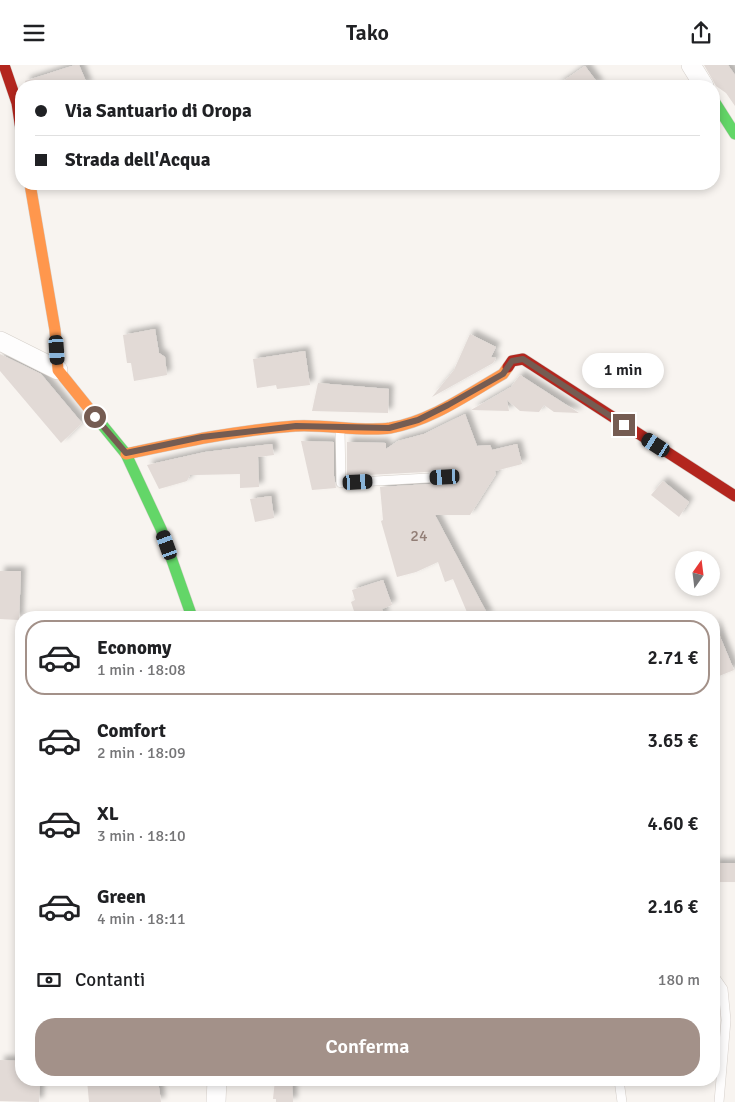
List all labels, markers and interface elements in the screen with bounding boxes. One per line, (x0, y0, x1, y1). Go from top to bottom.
icon: menu (20, 19, 48, 47)
text: Tako (346, 19, 389, 46)
icon: share (687, 19, 715, 47)
text: Via Santuario di Oropa (65, 99, 252, 123)
text: Strada dell'Acqua (65, 148, 210, 172)
car (48, 335, 65, 365)
callout: 1 min (583, 353, 665, 387)
text: 1 min (604, 360, 642, 380)
route start (84, 406, 106, 428)
route end (613, 414, 635, 436)
car (639, 431, 672, 459)
car (429, 469, 460, 485)
car (342, 474, 373, 490)
house number: 24 (410, 526, 428, 546)
car (154, 528, 179, 562)
north arrow (675, 551, 720, 596)
map controls (675, 551, 720, 596)
icon: car (37, 635, 82, 680)
text: Economy (97, 636, 171, 660)
text: 2.71 € (648, 646, 698, 670)
text: 1 min · 18:08 (97, 660, 186, 680)
icon: car (37, 718, 82, 763)
text: Comfort (97, 719, 166, 743)
text: 3.65 € (648, 729, 698, 753)
text: 2 min · 18:09 (97, 743, 186, 763)
icon: car (37, 801, 82, 846)
text: XL (97, 802, 119, 826)
text: 4.60 € (648, 812, 698, 836)
text: 3 min · 18:10 (97, 826, 186, 846)
icon: car (37, 884, 82, 929)
text: Green (97, 885, 146, 909)
text: 2.16 € (648, 895, 698, 919)
text: 4 min · 18:11 (97, 909, 186, 929)
icon: cash (35, 966, 63, 994)
text: Contanti (75, 968, 145, 992)
text: 180 m (658, 970, 700, 990)
button: Conferma (35, 1018, 700, 1076)

